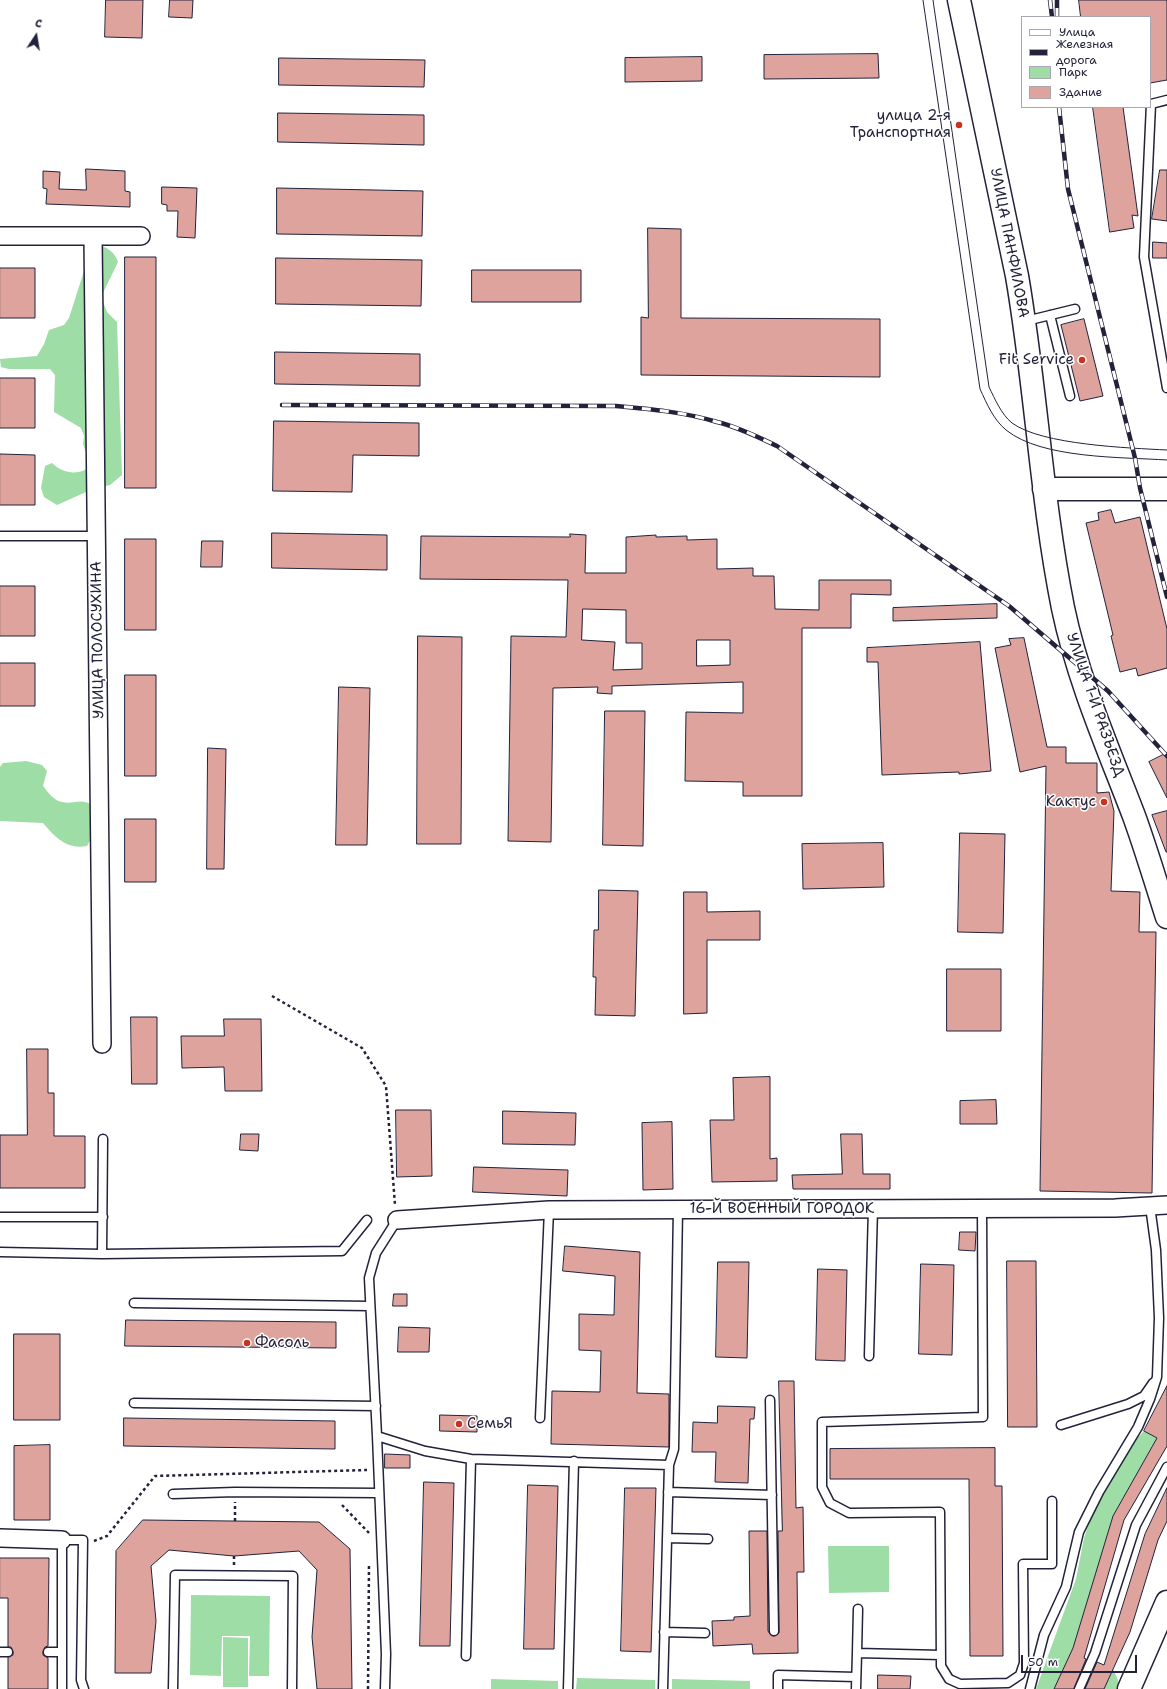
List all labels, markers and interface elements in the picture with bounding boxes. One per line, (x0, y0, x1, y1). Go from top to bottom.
north arrow (16, 16, 56, 56)
text: С (34, 16, 43, 32)
legend (1021, 16, 1151, 108)
text: Улица (1059, 24, 1095, 40)
text: Железная дорога (1056, 36, 1113, 68)
text: Парк (1059, 64, 1087, 80)
text: Здание (1059, 84, 1102, 100)
place label: улица 2-я Транспортная (850, 107, 951, 142)
marker: улица 2-я Транспортная (954, 120, 964, 130)
street label: УЛИЦА ПАНФИЛОВА (986, 167, 1032, 319)
place label: Fit Service (999, 351, 1074, 369)
marker: Fit Service (1077, 355, 1087, 365)
street label: УЛИЦА ПОЛОСУХИНА (88, 561, 108, 719)
street label: УЛИЦА 1-Й РАЗЪЕЗД (1062, 631, 1128, 779)
place label: Кактус (1046, 793, 1096, 811)
marker: Кактус (1099, 797, 1109, 807)
street label: 16-Й ВОЕННЫЙ ГОРОДОК (690, 1200, 874, 1218)
place label: Фасоль (255, 1334, 309, 1352)
marker: Фасоль (242, 1338, 252, 1348)
place label: СемьЯ (467, 1415, 513, 1433)
marker: СемьЯ (454, 1419, 464, 1429)
scale bar (1023, 1647, 1139, 1673)
text: 50 m (1028, 1654, 1058, 1670)

